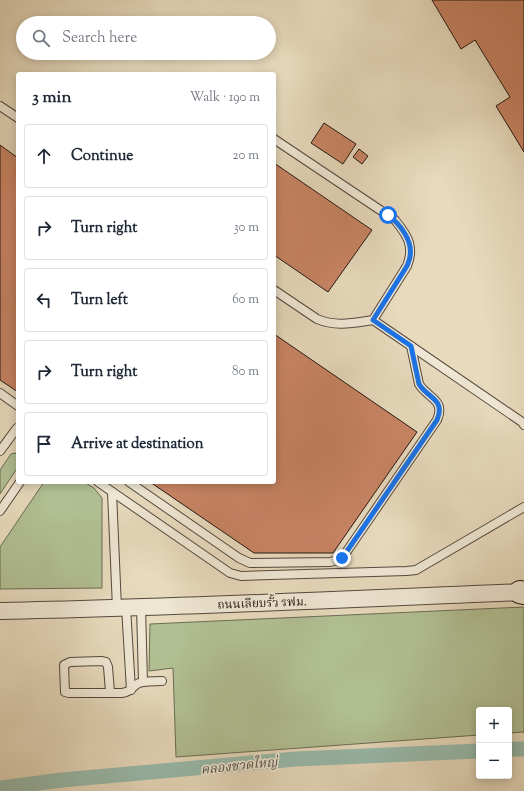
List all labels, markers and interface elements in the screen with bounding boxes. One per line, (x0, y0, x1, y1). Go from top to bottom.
search box (16, 16, 276, 60)
icon: search (30, 27, 52, 49)
text: Search here (62, 28, 137, 49)
text: 3 min (32, 86, 71, 110)
text: Walk · 190 m (190, 89, 260, 107)
icon: ahead (33, 145, 55, 167)
text: Continue (71, 146, 133, 167)
text: 20 m (233, 147, 259, 165)
route start (379, 206, 397, 224)
icon: right (33, 217, 55, 239)
text: Turn right (71, 218, 137, 239)
text: 30 m (233, 219, 259, 237)
icon: left (33, 289, 55, 311)
text: Turn left (71, 290, 128, 311)
text: 60 m (232, 291, 259, 309)
icon: right (33, 361, 55, 383)
text: Turn right (71, 362, 137, 383)
text: 80 m (232, 363, 259, 381)
icon: arrive (33, 433, 55, 455)
text: Arrive at destination (71, 434, 204, 455)
route end (333, 549, 351, 567)
street label: ถนนเลียบรั้ว รฟม. (217, 592, 307, 615)
map controls (476, 707, 512, 779)
button: + (476, 707, 512, 743)
button: − (476, 743, 512, 779)
water label: คลองชวดใหญ่ (200, 752, 280, 780)

